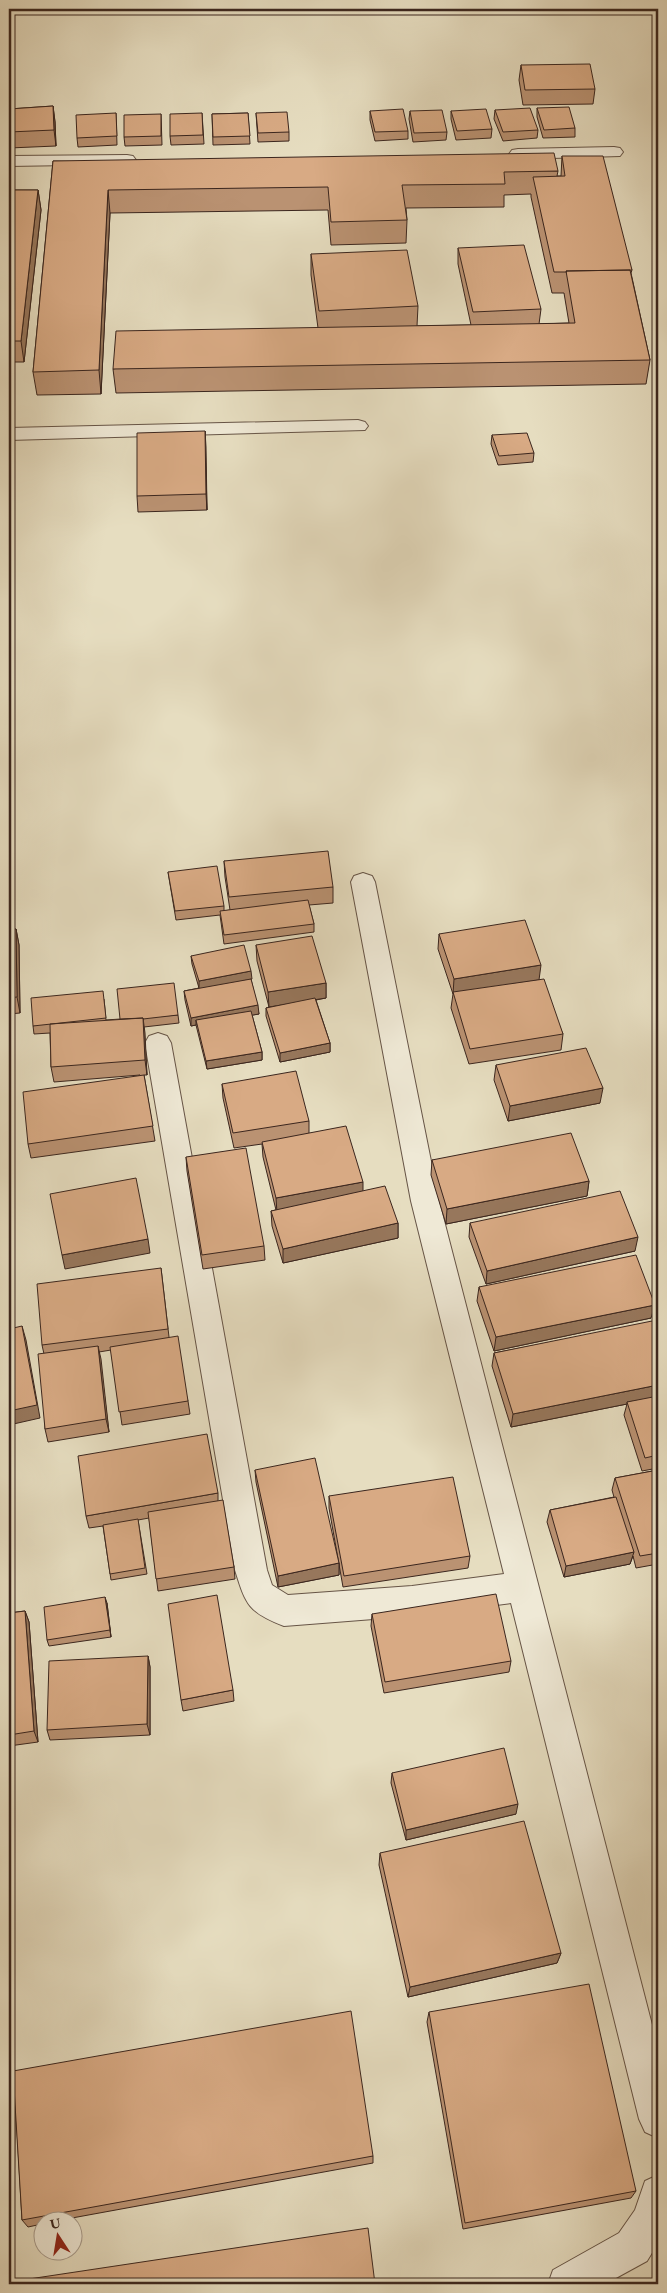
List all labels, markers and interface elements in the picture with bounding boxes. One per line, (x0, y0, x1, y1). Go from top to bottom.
north arrow (32, 2210, 82, 2260)
text: U (48, 2213, 63, 2233)

